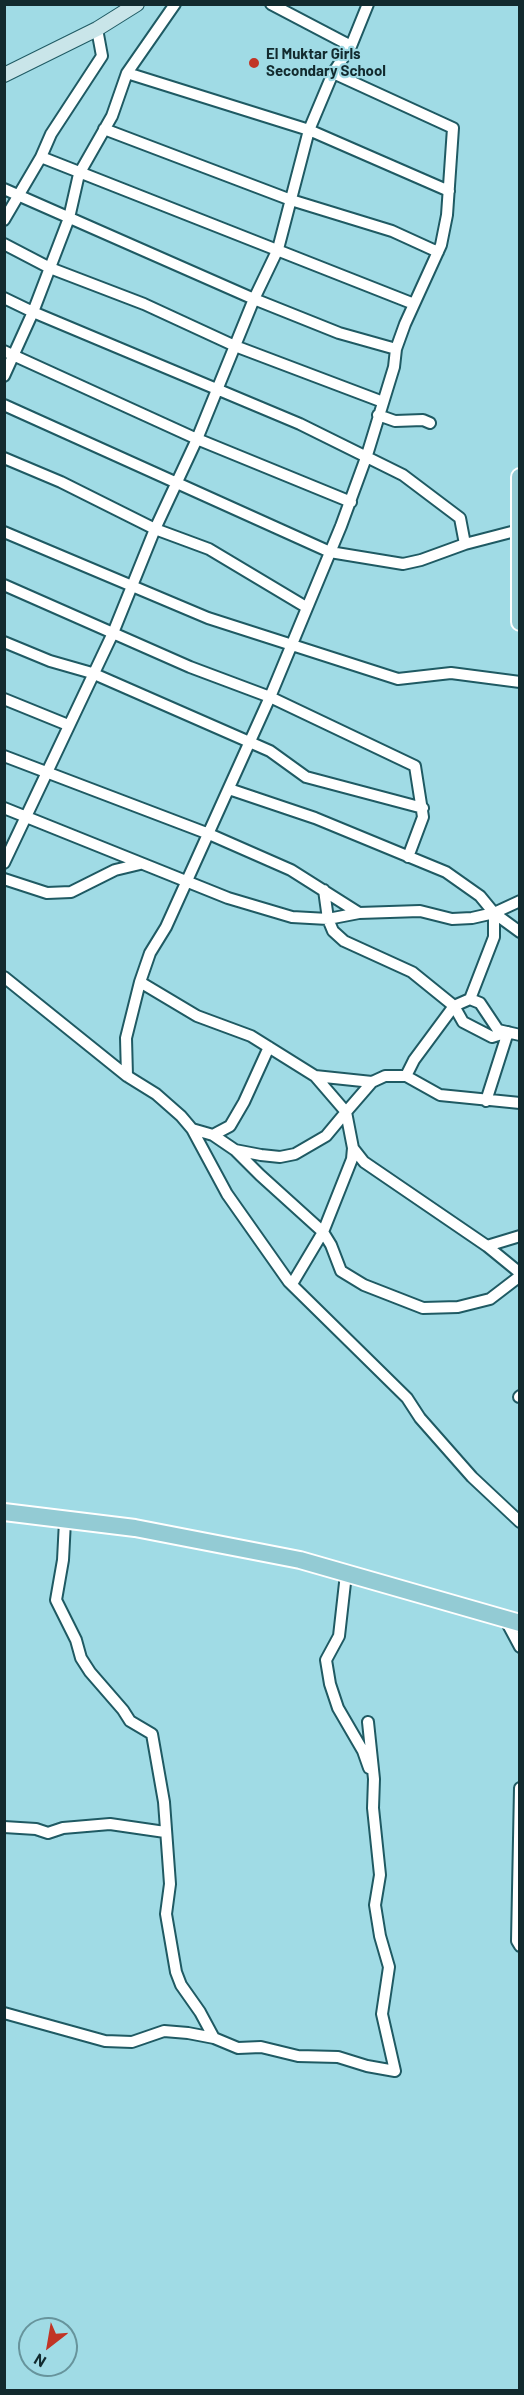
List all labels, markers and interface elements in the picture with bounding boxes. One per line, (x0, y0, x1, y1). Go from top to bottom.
place label: El Muktar Girls Secondary School (266, 45, 386, 80)
marker: El Muktar Girls Secondary School (247, 56, 261, 70)
north arrow (18, 2317, 78, 2377)
text: N (30, 2350, 49, 2372)

